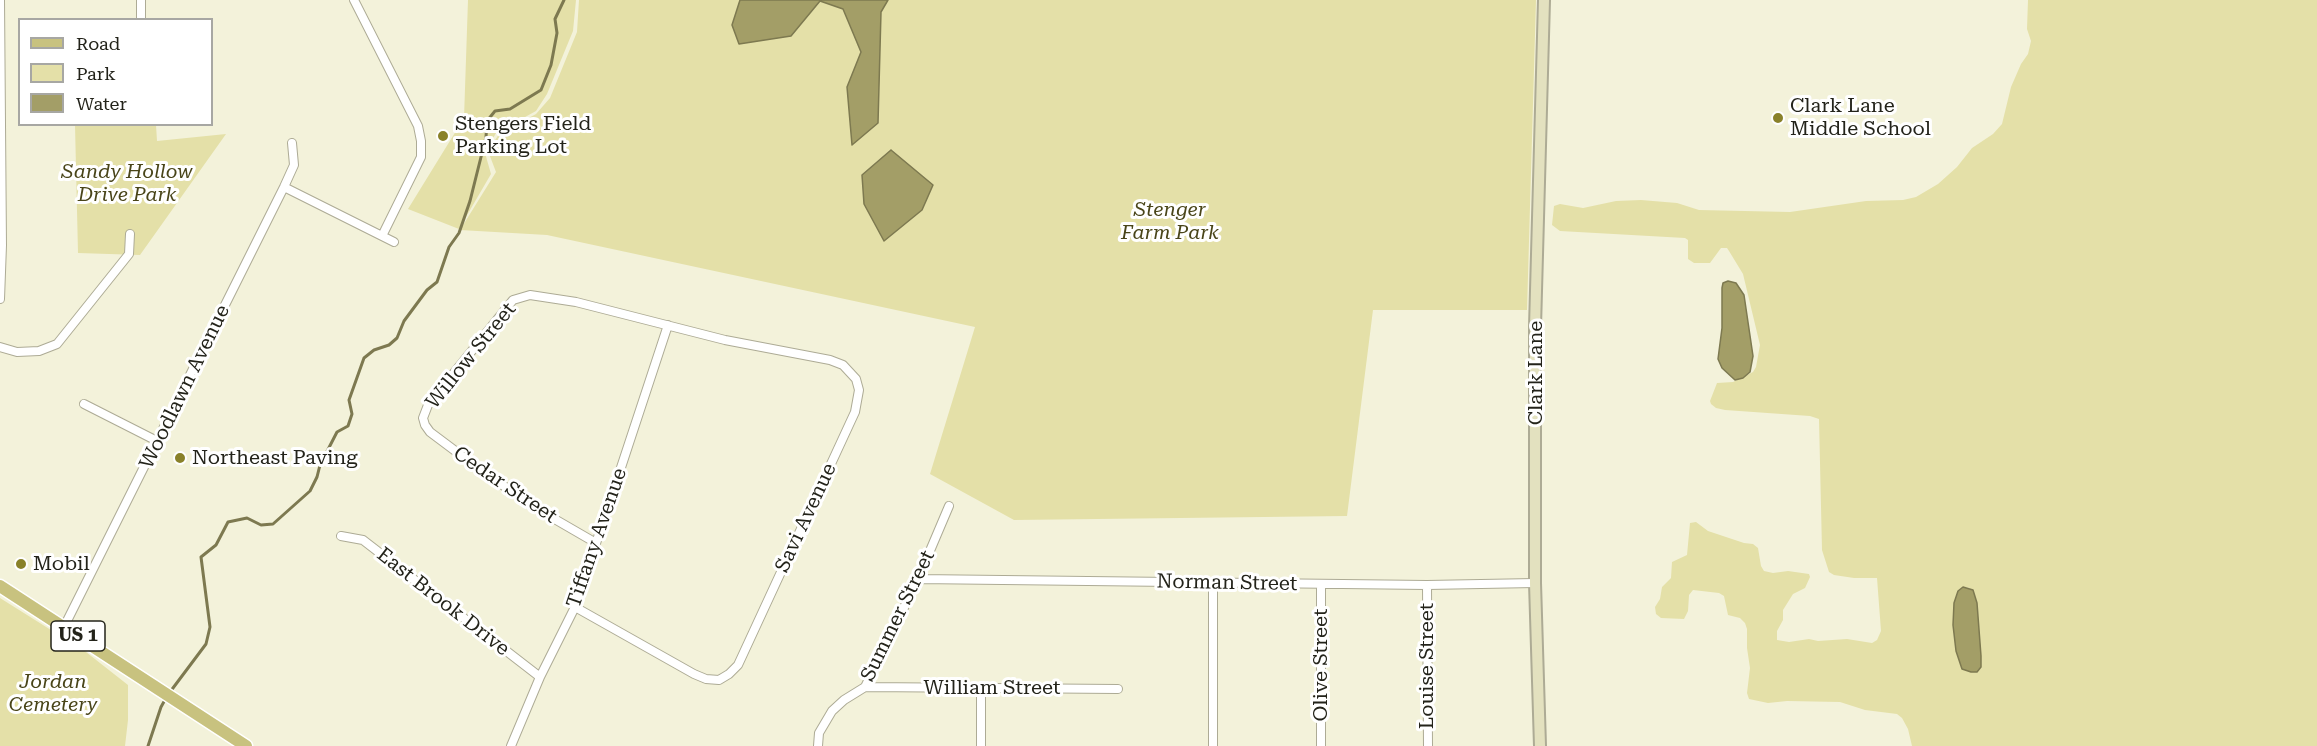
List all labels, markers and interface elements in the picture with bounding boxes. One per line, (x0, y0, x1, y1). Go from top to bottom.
legend (18, 18, 213, 126)
text: Road (76, 33, 120, 54)
text: Park (76, 63, 116, 84)
text: Water (76, 93, 127, 114)
place label: Clark Lane Middle School (1790, 94, 1931, 141)
marker: Clark Lane Middle School (1771, 111, 1785, 125)
place label: Stengers Field Parking Lot (455, 112, 591, 159)
marker: Stengers Field Parking Lot (436, 129, 450, 143)
park label: Sandy Hollow Drive Park (61, 160, 193, 207)
park label: Stenger Farm Park (1121, 198, 1219, 245)
street label: Willow Street (421, 298, 521, 414)
street label: Woodlawn Avenue (135, 301, 235, 473)
street label: Clark Lane (1524, 321, 1548, 425)
street label: Cedar Street (449, 442, 561, 528)
place label: Northeast Paving (192, 446, 358, 470)
marker: Northeast Paving (173, 451, 187, 465)
street label: Savi Avenue (770, 460, 842, 576)
street label: Tiffany Avenue (562, 465, 632, 611)
street label: East Brook Drive (372, 543, 514, 661)
street label: Summer Street (856, 546, 940, 686)
place label: Mobil (33, 552, 90, 576)
marker: Mobil (14, 557, 28, 571)
street label: Norman Street (1156, 570, 1298, 596)
street label: Louise Street (1415, 603, 1439, 729)
street label: Olive Street (1309, 608, 1333, 722)
road number: US 1 (51, 621, 105, 651)
park label: Jordan Cemetery (9, 670, 97, 717)
street label: William Street (924, 676, 1060, 700)

